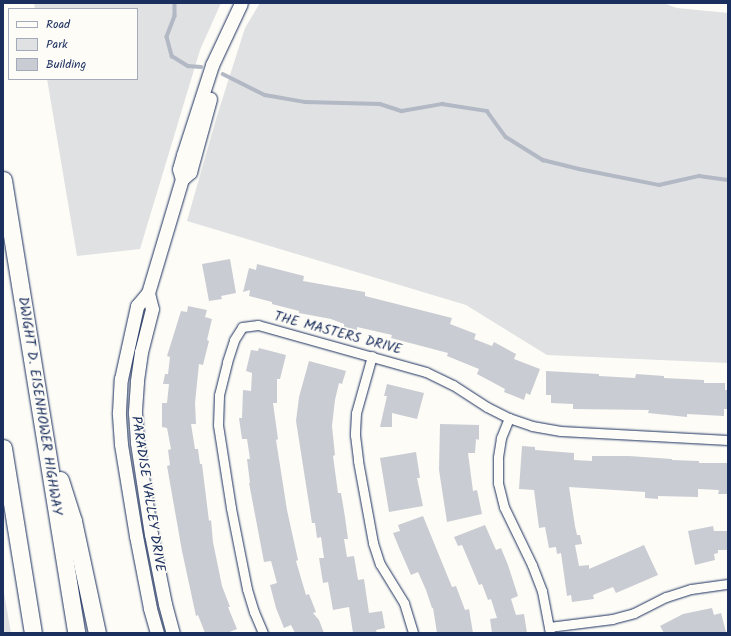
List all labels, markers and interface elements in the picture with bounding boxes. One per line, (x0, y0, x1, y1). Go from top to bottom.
legend (8, 8, 138, 80)
text: Road (46, 15, 70, 34)
text: Park (46, 35, 68, 54)
text: Building (46, 55, 86, 74)
street label: DWIGHT D. EISENHOWER HIGHWAY (14, 296, 66, 516)
street label: THE MASTERS DRIVE (272, 308, 404, 358)
street label: PARADISE VALLEY DRIVE (127, 415, 169, 573)

